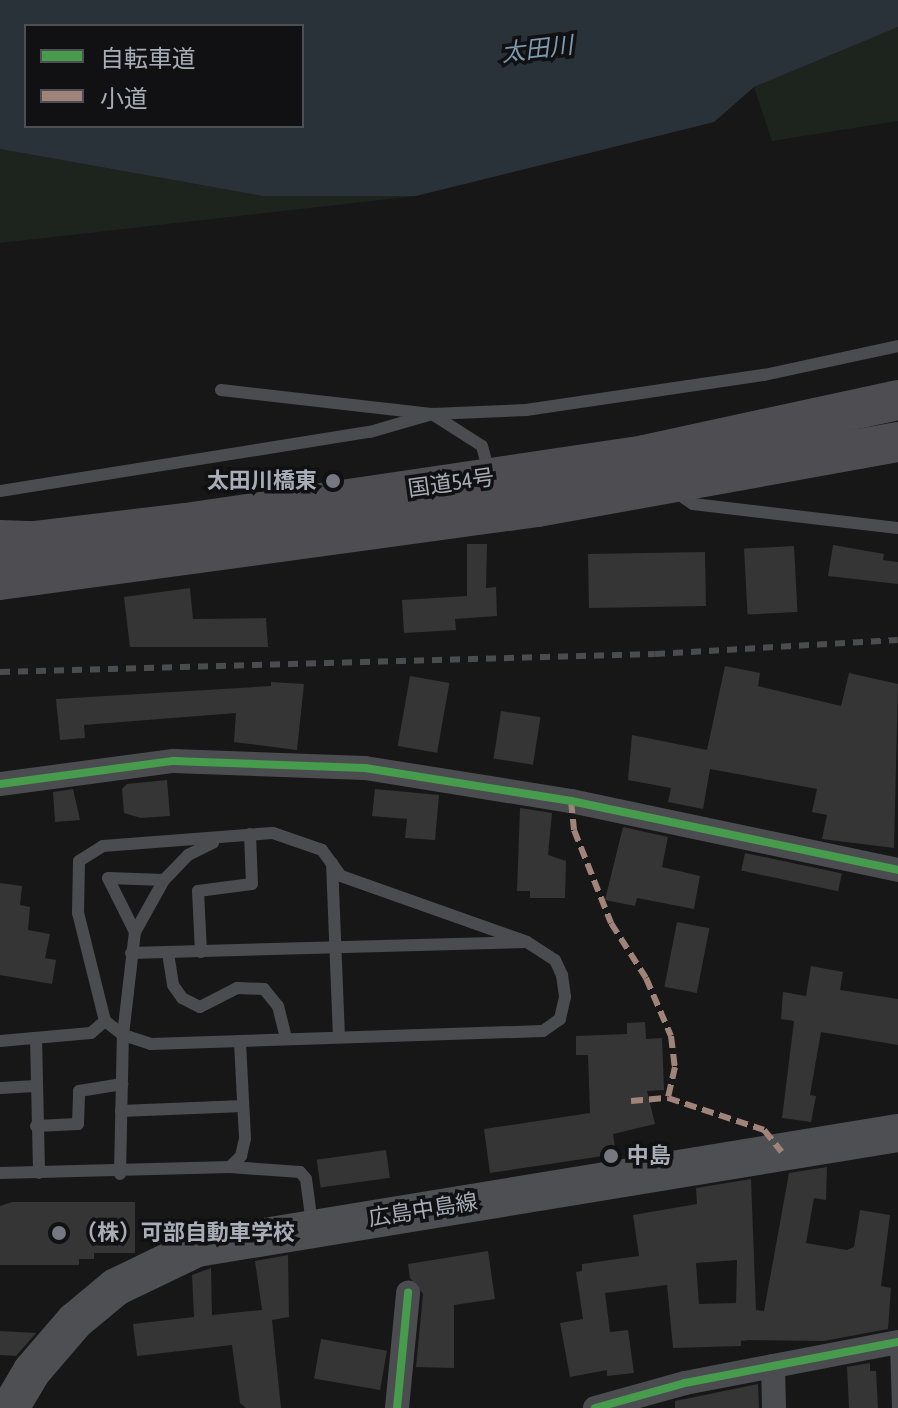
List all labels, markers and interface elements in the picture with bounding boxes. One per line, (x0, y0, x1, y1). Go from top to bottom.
legend (24, 24, 304, 128)
water label: 太田川 (500, 30, 574, 68)
text: 自転車道 (100, 45, 196, 72)
text: 小道 (100, 85, 148, 112)
street label: 国道54号 (406, 464, 496, 502)
place label: 太田川橋東 (207, 468, 317, 494)
marker: 太田川橋東 (324, 472, 342, 490)
place label: 中島 (627, 1143, 671, 1169)
marker: 中島 (602, 1147, 620, 1165)
street label: 広島中島線 (367, 1188, 479, 1232)
place label: （株）可部自動車学校 (75, 1220, 295, 1246)
marker: （株）可部自動車学校 (50, 1224, 68, 1242)

